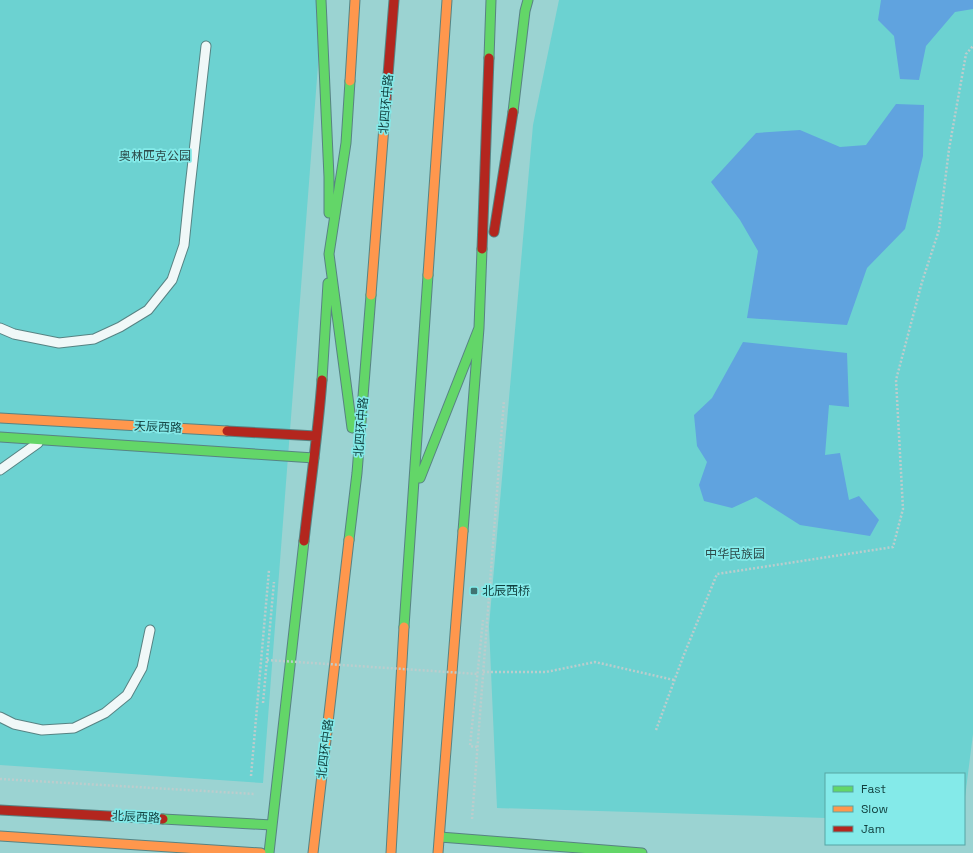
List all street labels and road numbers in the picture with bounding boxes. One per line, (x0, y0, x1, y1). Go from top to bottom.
street label: 北四环中路 (375, 73, 397, 135)
street label: 北四环中路 (350, 396, 372, 458)
street label: 天辰西路 (134, 418, 182, 436)
street label: 北四环中路 (313, 718, 337, 780)
street label: 北辰西路 (112, 808, 160, 826)

